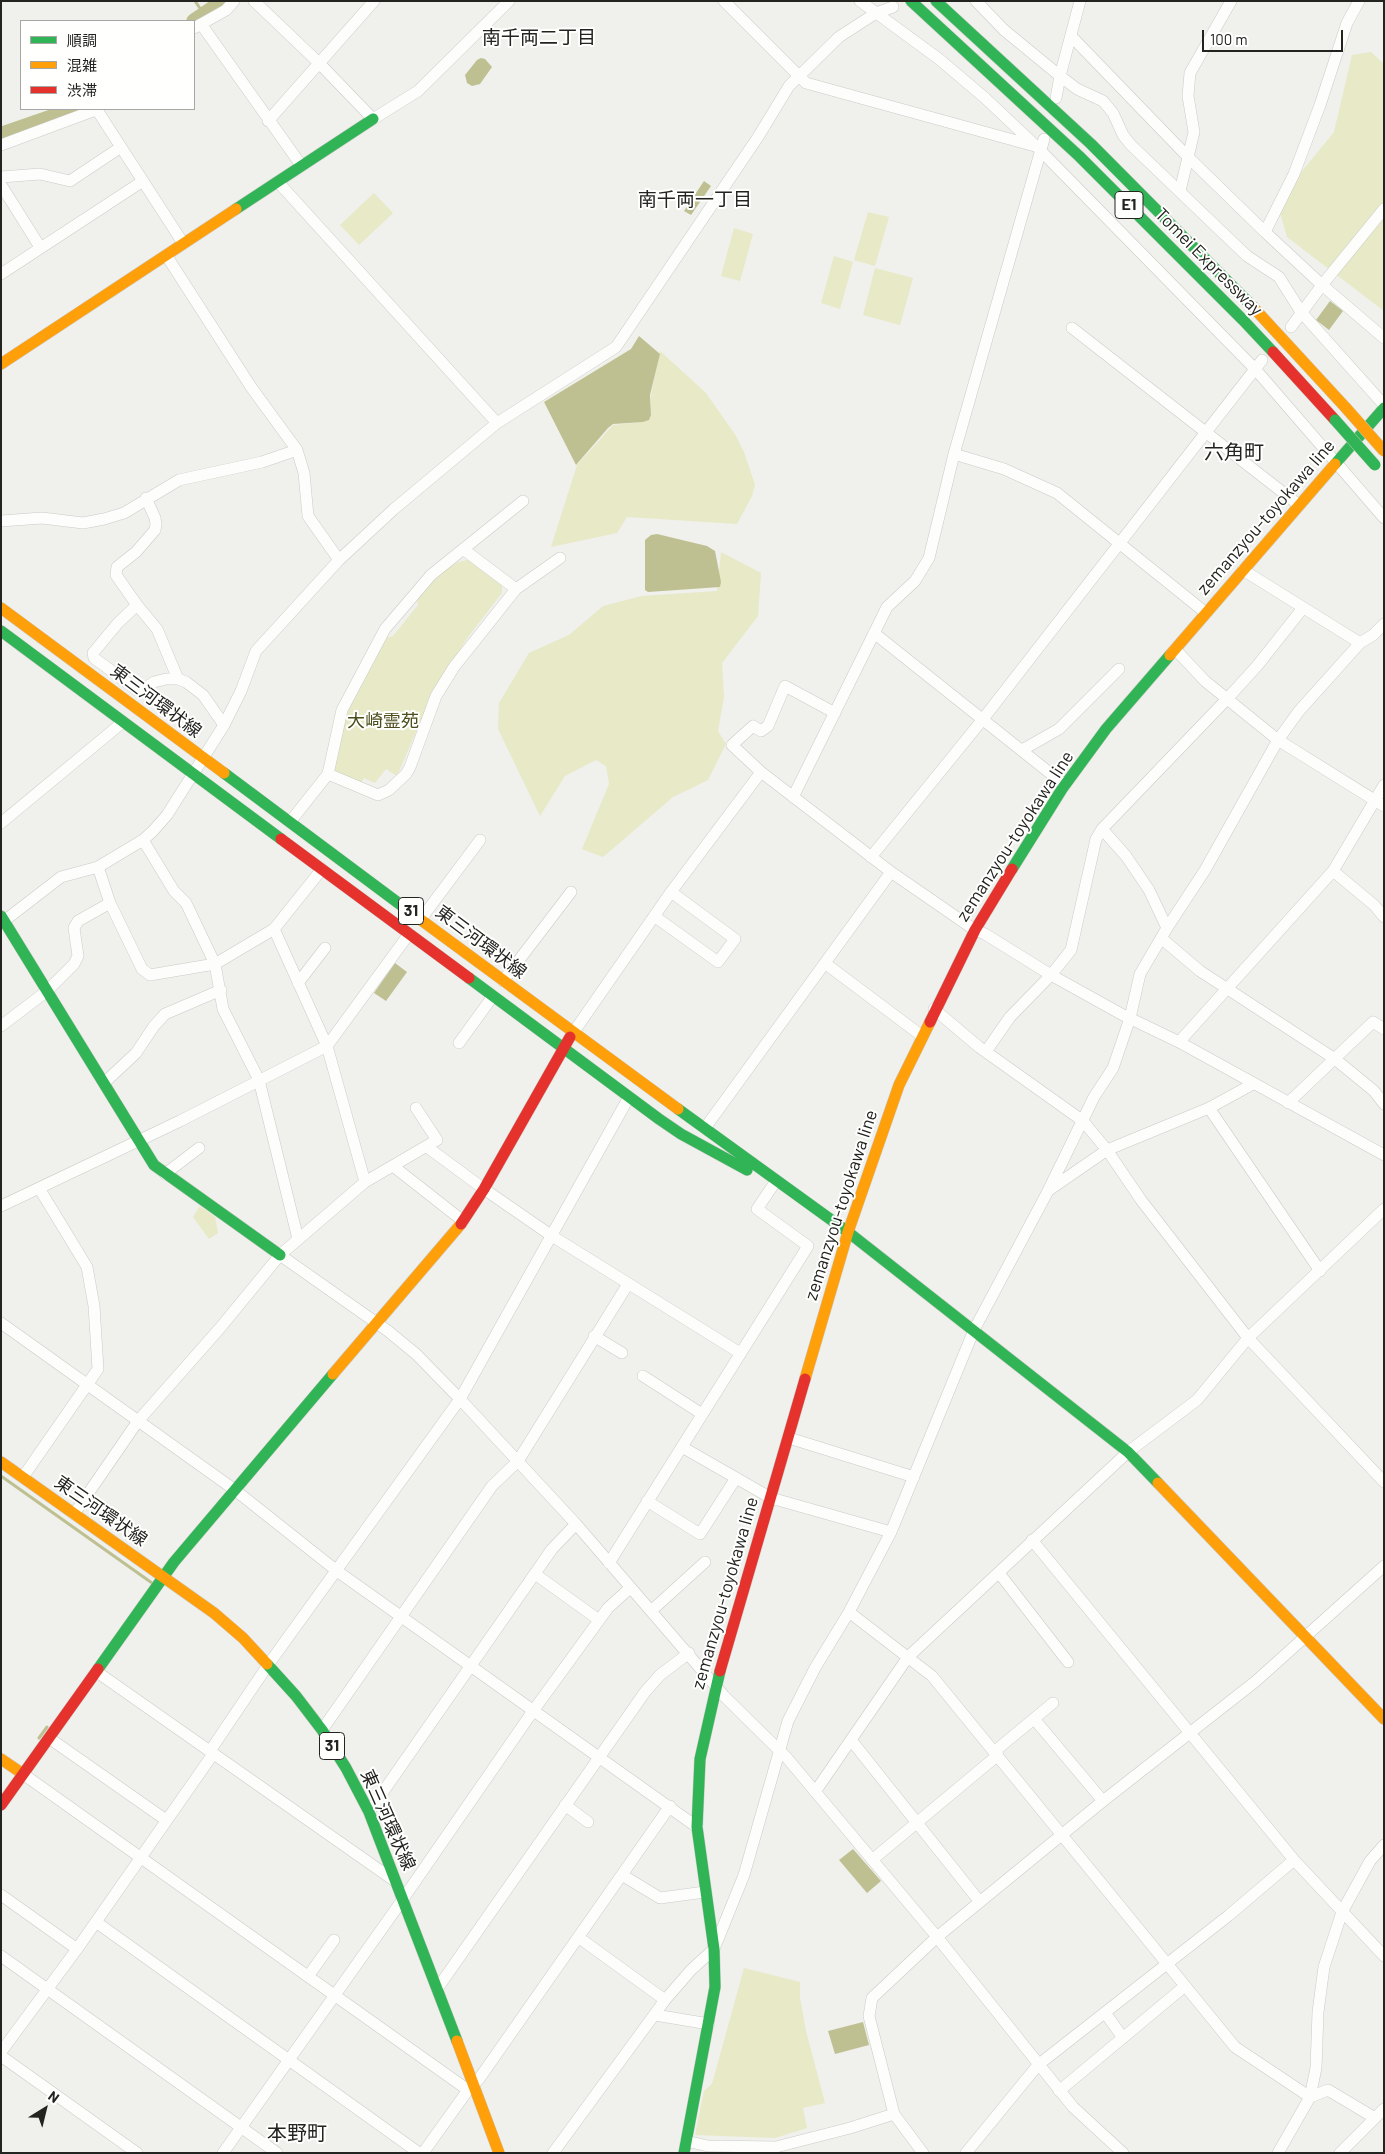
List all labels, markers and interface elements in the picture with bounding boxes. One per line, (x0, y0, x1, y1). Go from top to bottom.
legend (20, 20, 195, 110)
scale bar (1205, 20, 1346, 52)
district label: 南千両二丁目 (482, 27, 596, 49)
text: 100 m (1210, 30, 1248, 48)
text: 順調 (67, 31, 97, 49)
text: 混雑 (67, 56, 97, 74)
text: 渋滞 (67, 81, 97, 99)
district label: 南千両一丁目 (638, 189, 752, 211)
road number: E1 (1115, 192, 1143, 218)
street label: Tomei Expressway (1151, 204, 1267, 320)
street label: zemanzyou-toyokawa line (1193, 435, 1339, 599)
district label: 六角町 (1204, 440, 1264, 464)
street label: 東三河環状線 (106, 660, 206, 742)
park label: 大崎霊苑 (347, 710, 419, 732)
street label: zemanzyou-toyokawa line (952, 747, 1078, 925)
road number: 31 (398, 898, 424, 924)
street label: 東三河環状線 (431, 901, 531, 983)
street label: zemanzyou-toyokawa line (800, 1107, 882, 1303)
street label: 東三河環状線 (51, 1471, 151, 1551)
street label: zemanzyou-toyokawa line (687, 1494, 763, 1692)
road number: 31 (320, 1732, 344, 1760)
street label: 東三河環状線 (356, 1766, 420, 1874)
north arrow (20, 2084, 70, 2134)
text: N (45, 2087, 63, 2106)
district label: 本野町 (267, 2121, 327, 2145)

